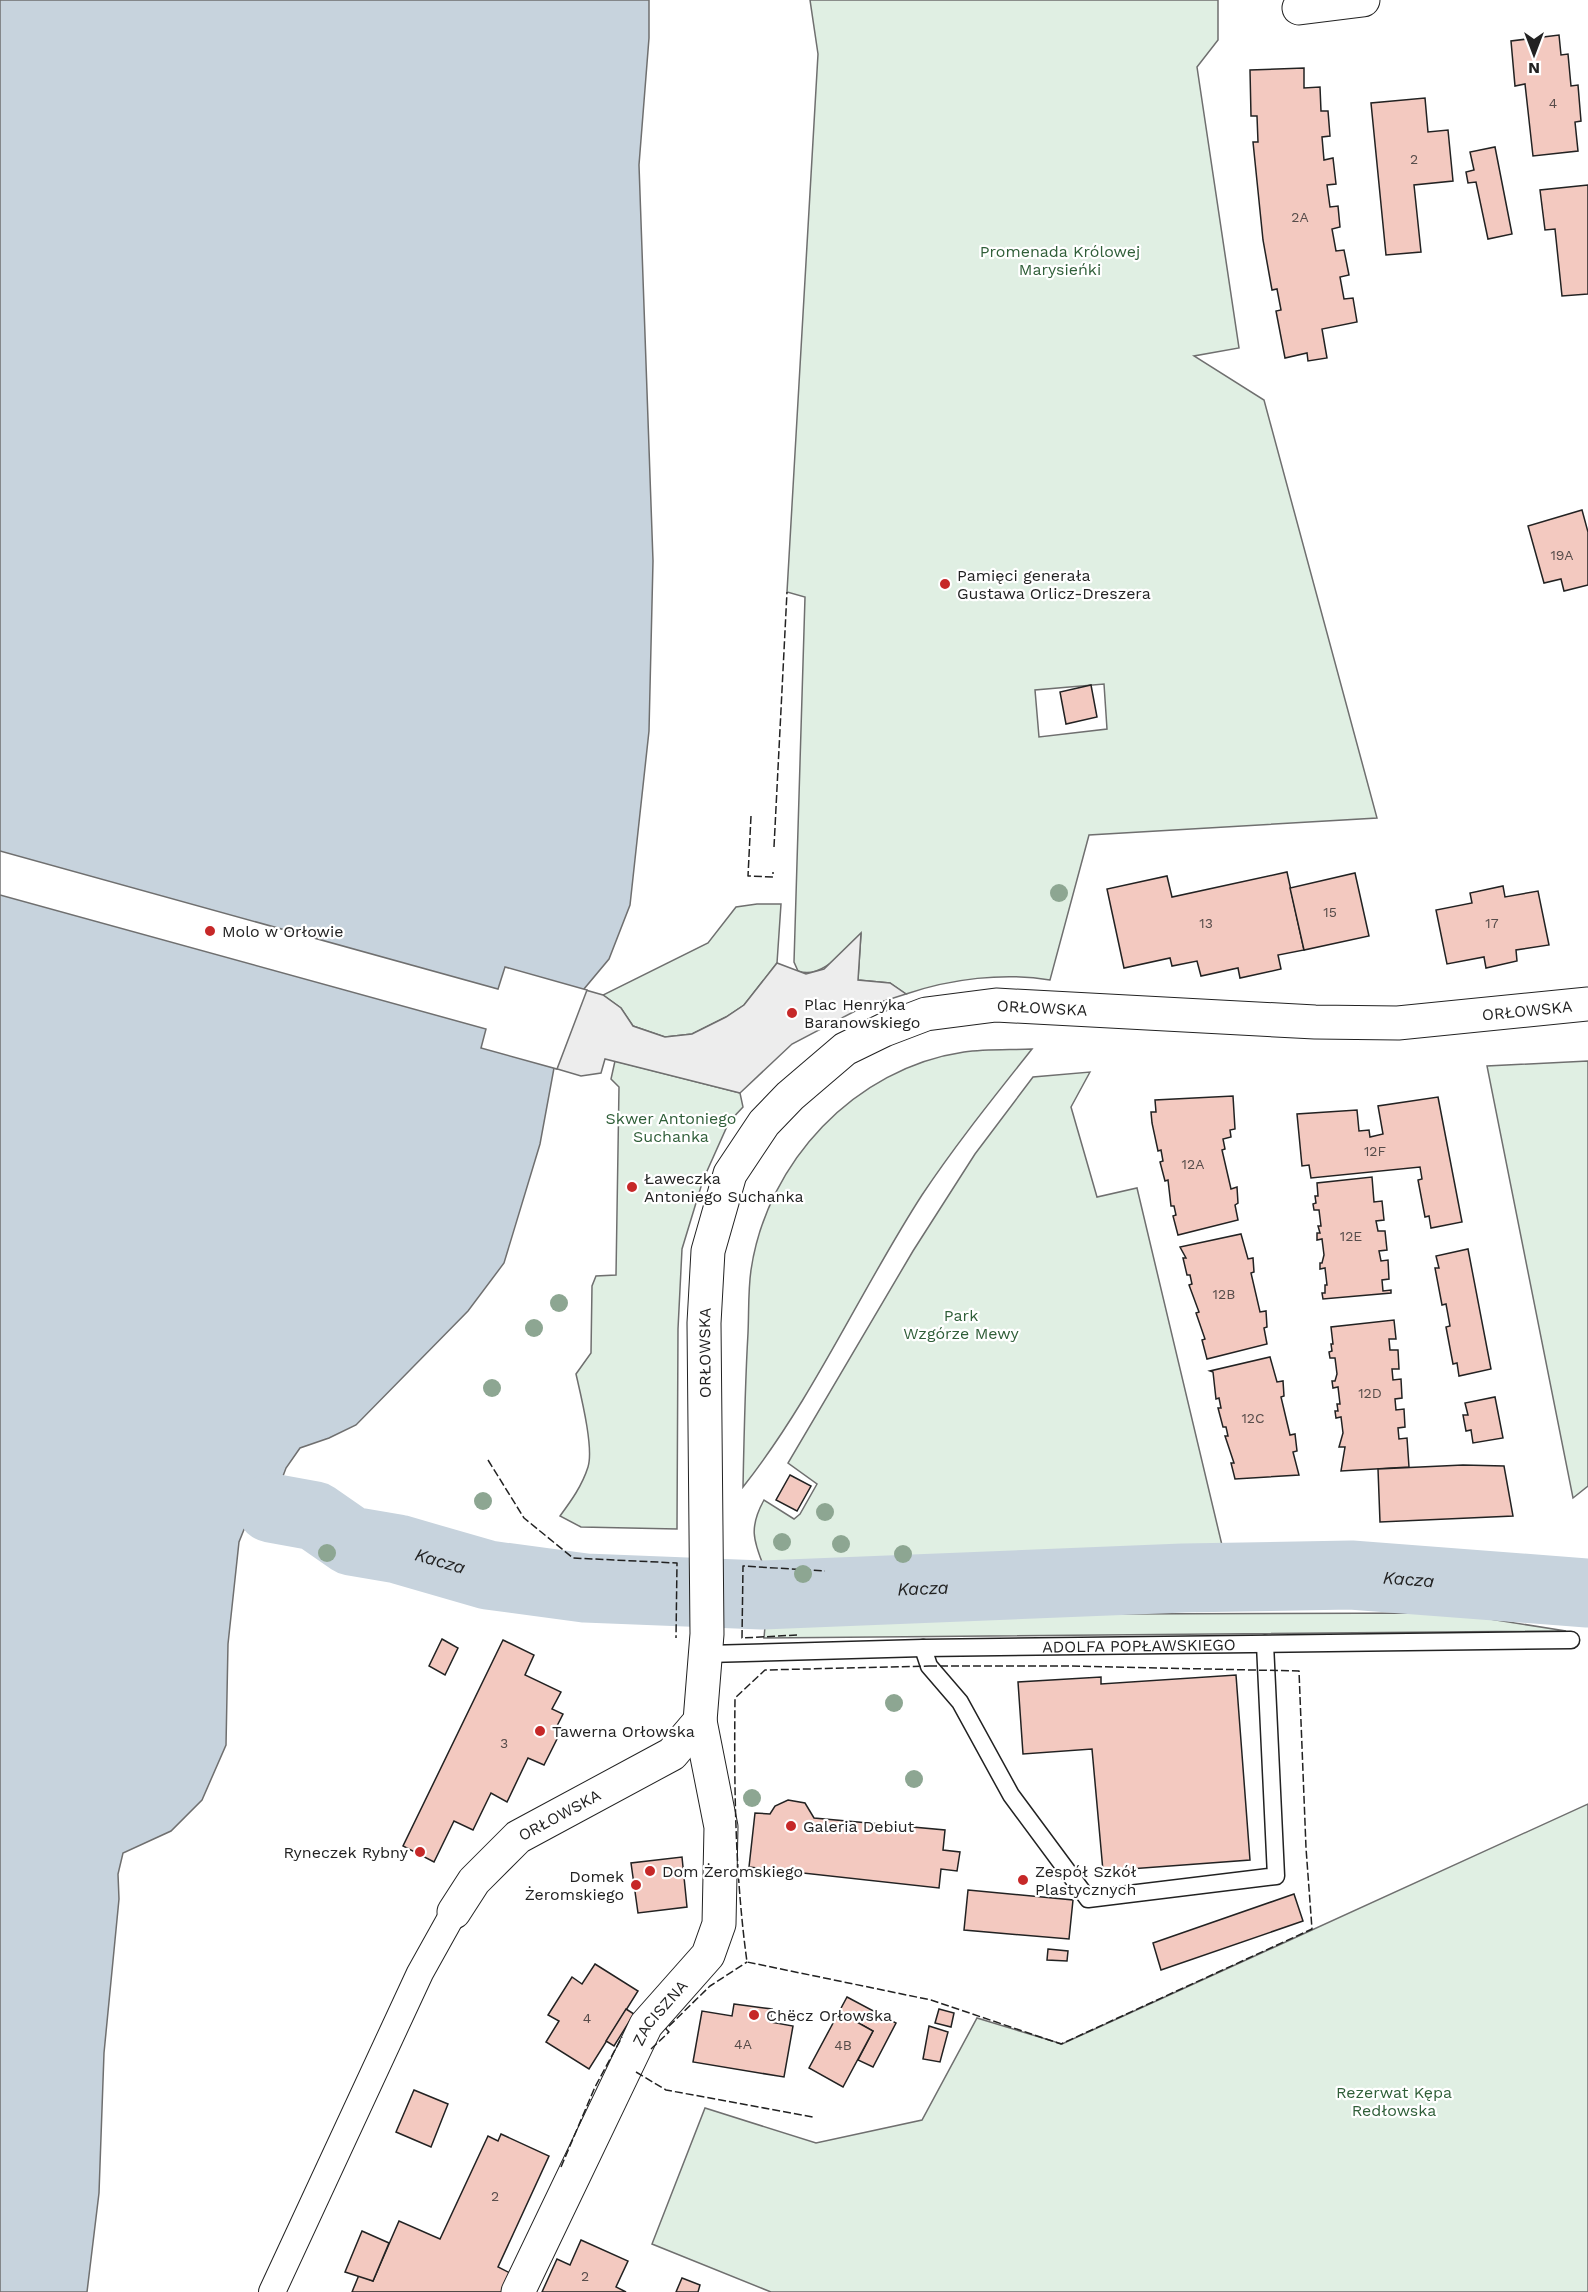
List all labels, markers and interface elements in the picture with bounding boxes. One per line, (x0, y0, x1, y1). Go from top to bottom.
north arrow (1504, 24, 1564, 84)
text: N (1528, 59, 1540, 78)
house number: 4 (1549, 95, 1557, 111)
house number: 2 (1410, 151, 1418, 167)
house number: 2A (1291, 209, 1309, 225)
park label: Promenada Królowej Marysieńki (980, 242, 1140, 279)
house number: 19A (1550, 547, 1574, 563)
place label: Pamięci generała Gustawa Orlicz-Dreszera (957, 566, 1151, 603)
marker: Pamięci generała Gustawa Orlicz-Dreszera (938, 577, 952, 591)
house number: 15 (1323, 904, 1337, 920)
house number: 13 (1199, 915, 1213, 931)
house number: 17 (1485, 915, 1499, 931)
place label: Molo w Orłowie (222, 922, 343, 941)
marker: Molo w Orłowie (203, 924, 217, 938)
place label: Plac Henryka Baranowskiego (804, 995, 920, 1032)
street label: ORŁOWSKA (996, 996, 1088, 1020)
street label: ORŁOWSKA (1481, 997, 1574, 1025)
marker: Plac Henryka Baranowskiego (785, 1006, 799, 1020)
park label: Skwer Antoniego Suchanka (606, 1109, 736, 1146)
house number: 12F (1364, 1143, 1386, 1159)
house number: 12A (1182, 1156, 1204, 1172)
place label: Ławeczka Antoniego Suchanka (644, 1169, 803, 1206)
marker: Ławeczka Antoniego Suchanka (625, 1180, 639, 1194)
house number: 12E (1340, 1228, 1362, 1244)
house number: 12B (1213, 1286, 1235, 1302)
street label: ORŁOWSKA (695, 1306, 715, 1398)
park label: Park Wzgórze Mewy (903, 1306, 1020, 1343)
house number: 12D (1358, 1385, 1382, 1401)
house number: 12C (1241, 1410, 1265, 1426)
water label: Kacza (413, 1543, 468, 1578)
water label: Kacza (1382, 1566, 1435, 1591)
water label: Kacza (897, 1576, 949, 1600)
street label: ADOLFA POPŁAWSKIEGO (1042, 1635, 1236, 1657)
place label: Tawerna Orłowska (552, 1722, 695, 1741)
marker: Tawerna Orłowska (533, 1724, 547, 1738)
house number: 3 (500, 1735, 508, 1751)
street label: ORŁOWSKA (515, 1785, 604, 1845)
place label: Galeria Debiut (803, 1817, 915, 1836)
marker: Galeria Debiut (784, 1819, 798, 1833)
place label: Ryneczek Rybny (283, 1843, 409, 1862)
marker: Ryneczek Rybny (413, 1845, 427, 1859)
place label: Dom Żeromskiego (662, 1862, 803, 1881)
place label: Zespół Szkół Plastycznych (1035, 1862, 1137, 1899)
marker: Dom Żeromskiego (643, 1864, 657, 1878)
place label: Domek Żeromskiego (525, 1867, 624, 1904)
marker: Zespół Szkół Plastycznych (1016, 1873, 1030, 1887)
marker: Domek Żeromskiego (629, 1878, 643, 1892)
street label: ZACISZNA (629, 1976, 692, 2049)
place label: Chëcz Orłowska (766, 2006, 892, 2025)
marker: Chëcz Orłowska (747, 2008, 761, 2022)
house number: 4 (583, 2010, 591, 2026)
house number: 4A (734, 2036, 752, 2052)
house number: 4B (834, 2037, 852, 2053)
park label: Rezerwat Kępa Redłowska (1336, 2083, 1452, 2120)
house number: 2 (491, 2188, 499, 2204)
house number: 2 (581, 2268, 589, 2284)

